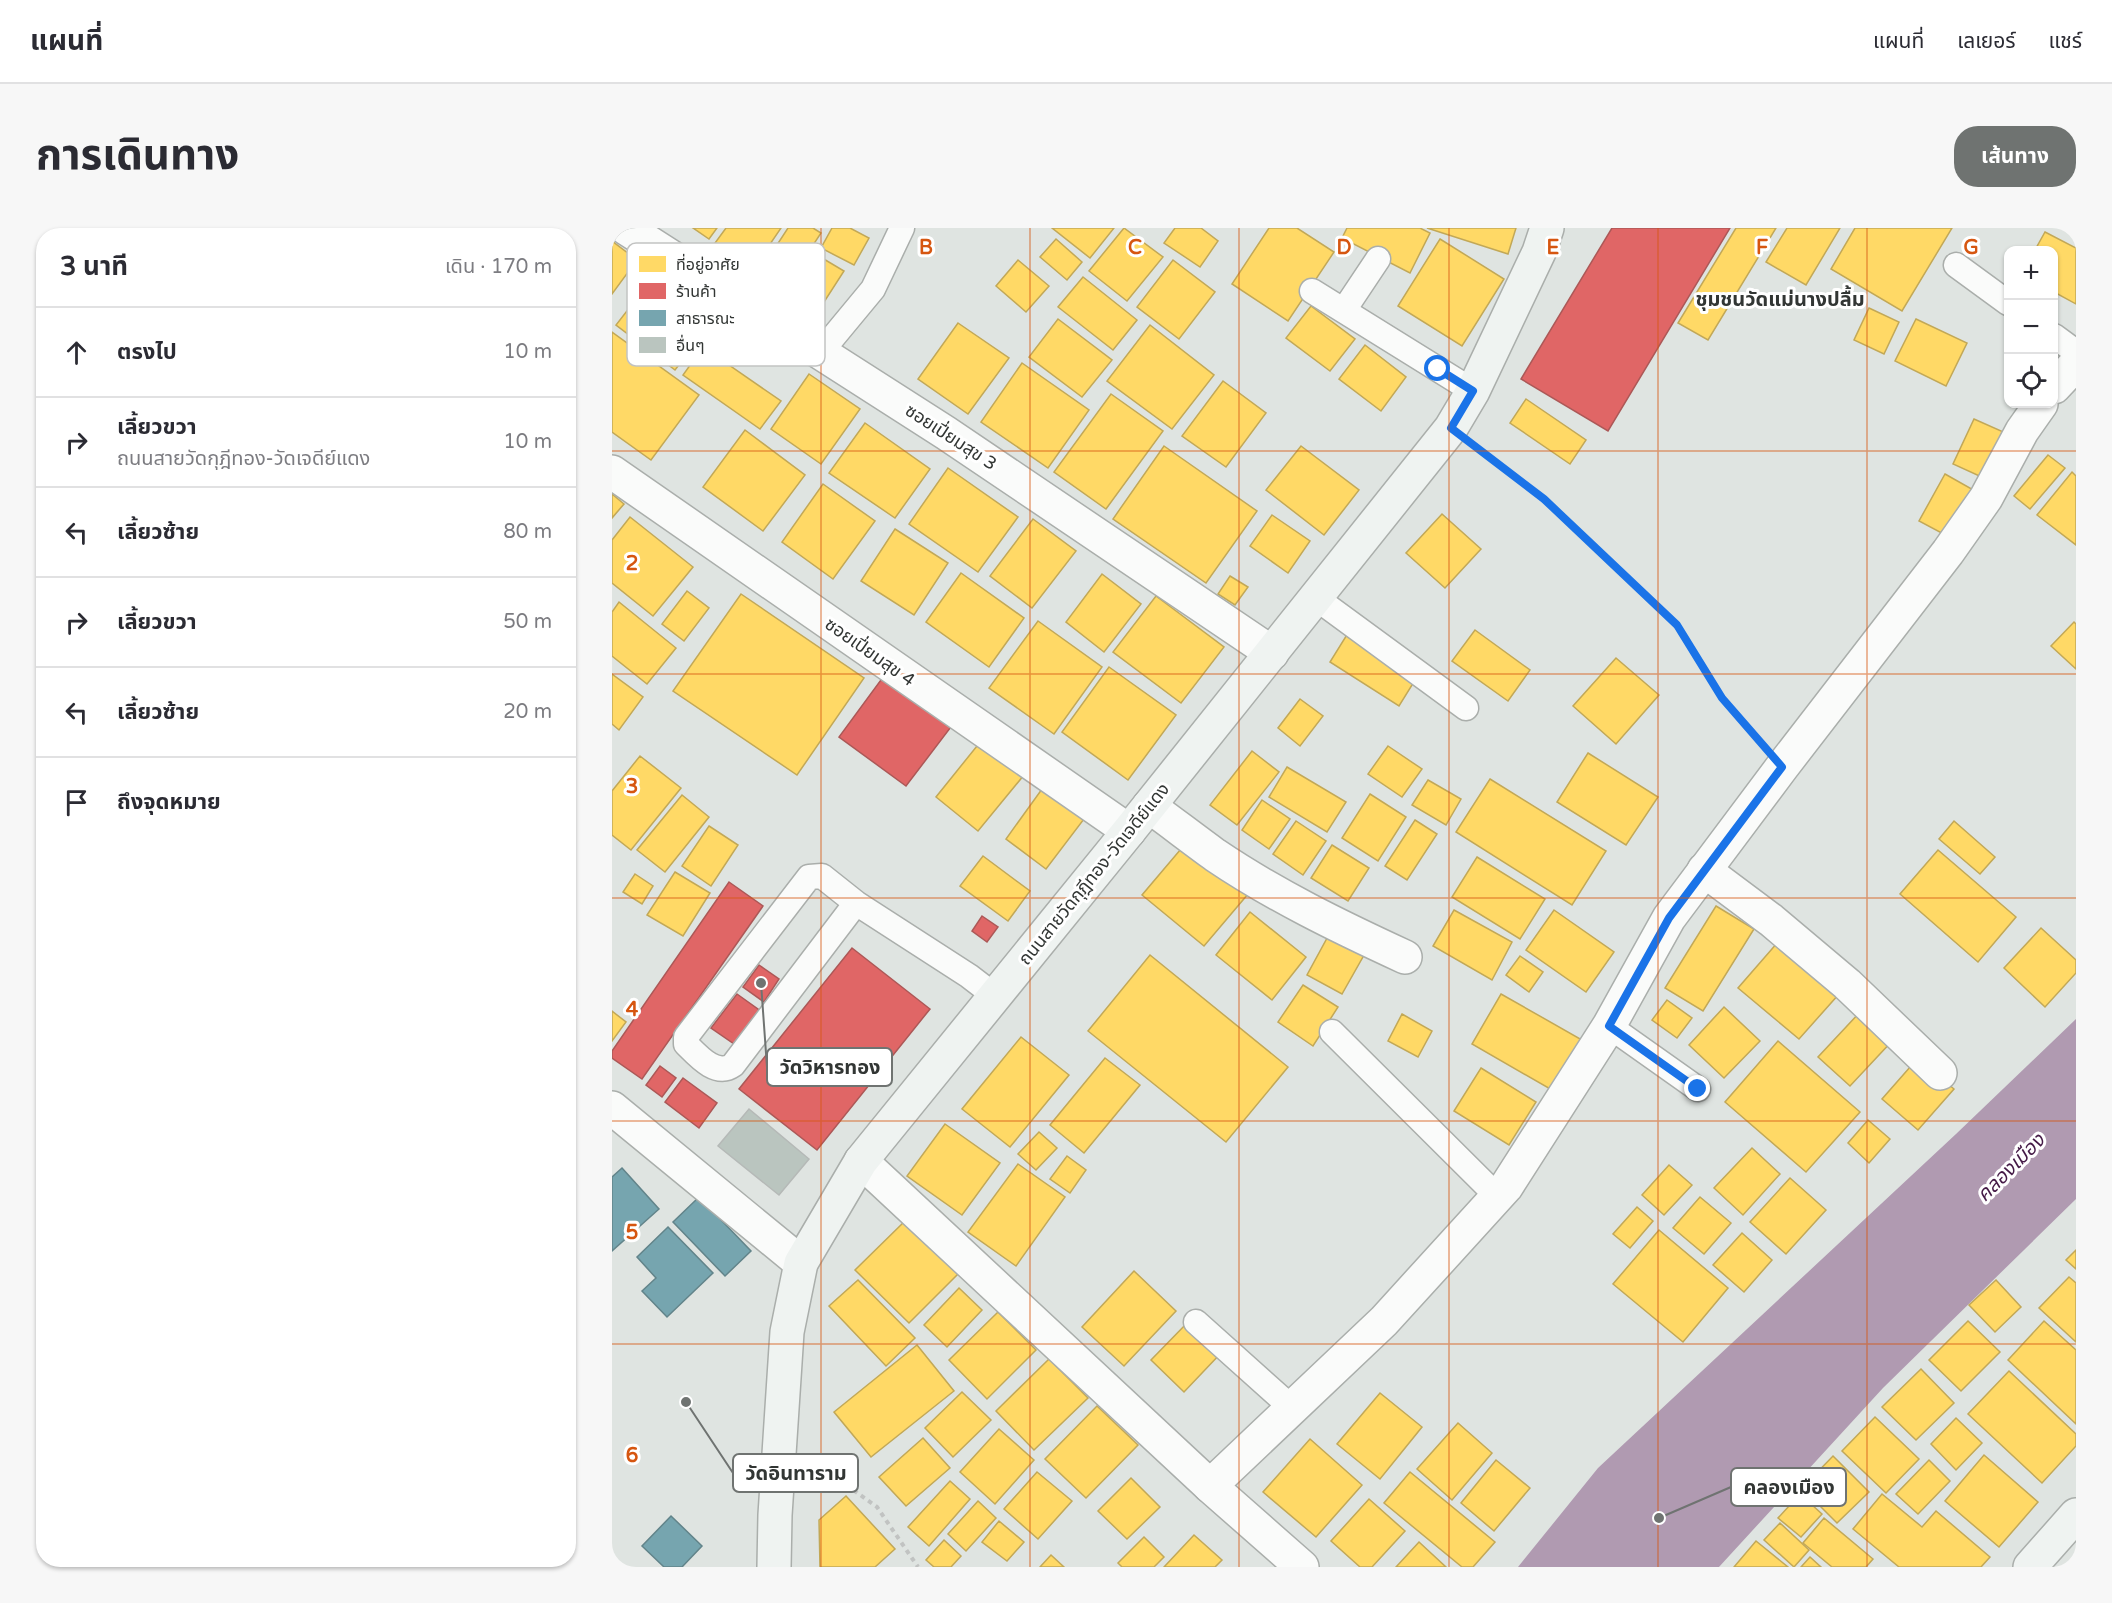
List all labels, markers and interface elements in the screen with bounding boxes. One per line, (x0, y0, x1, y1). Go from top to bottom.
text: แผนที่ (30, 24, 103, 58)
text: แผนที่ (1873, 29, 1924, 54)
text: เลเยอร์ (1957, 29, 2016, 54)
text: แชร์ (2049, 29, 2082, 54)
button: เส้นทาง (1954, 126, 2076, 187)
text: การเดินทาง (36, 130, 239, 181)
text: B (919, 236, 933, 260)
text: C (1128, 236, 1142, 260)
text: D (1336, 236, 1352, 260)
text: E (1547, 236, 1560, 260)
text: F (1756, 236, 1768, 260)
text: G (1963, 236, 1979, 260)
legend (627, 243, 825, 366)
map controls (2004, 246, 2058, 408)
button: + (2004, 246, 2058, 300)
text: 3 นาที (60, 251, 128, 282)
text: ที่อยู่อาศัย (676, 253, 740, 275)
text: เดิน · 170 m (445, 255, 552, 279)
text: ร้านค้า (676, 282, 716, 302)
district label: ชุมชนวัดแม่นางปลื้ม (1695, 285, 1865, 312)
button: − (2004, 300, 2058, 354)
text: สาธารณะ (676, 309, 735, 329)
text: อื่นๆ (676, 334, 705, 356)
icon: ahead (60, 336, 93, 369)
text: ตรงไป (117, 339, 177, 365)
text: 10 m (503, 340, 552, 364)
button: locate (2004, 354, 2058, 408)
route start (1424, 355, 1450, 381)
street label: ซอยเปี่ยมสุข 3 (901, 398, 1002, 475)
text: เลี้ยวขวา (117, 414, 197, 440)
icon: right (60, 426, 93, 459)
text: 10 m (503, 430, 552, 454)
text: ถนนสายวัดกุฎีทอง-วัดเจดีย์แดง (117, 447, 370, 471)
icon: left (60, 516, 93, 549)
text: เลี้ยวซ้าย (117, 519, 199, 545)
text: 80 m (503, 520, 552, 544)
text: 2 (626, 552, 638, 576)
icon: right (60, 606, 93, 639)
text: เลี้ยวขวา (117, 609, 197, 635)
text: 50 m (503, 610, 552, 634)
street label: ซอยเปี่ยมสุข 4 (821, 611, 920, 691)
icon: left (60, 696, 93, 729)
text: เลี้ยวซ้าย (117, 699, 199, 725)
text: 20 m (503, 700, 552, 724)
text: 3 (626, 775, 638, 799)
street label: ถนนสายวัดกุฎีทอง-วัดเจดีย์แดง (1014, 778, 1174, 970)
icon: arrive (60, 786, 93, 819)
text: ถึงจุดหมาย (117, 789, 221, 815)
text: 4 (626, 998, 639, 1022)
callout: วัดวิหารทอง (767, 1048, 892, 1086)
text: วัดวิหารทอง (780, 1056, 880, 1080)
route end (1684, 1075, 1710, 1101)
water label: คลองเมือง (1972, 1128, 2051, 1207)
text: 5 (626, 1221, 638, 1245)
text: 6 (626, 1444, 638, 1468)
callout: วัดอินทาราม (733, 1454, 858, 1492)
text: วัดอินทาราม (745, 1462, 847, 1486)
callout: คลองเมือง (1731, 1468, 1846, 1506)
text: คลองเมือง (1743, 1476, 1835, 1500)

